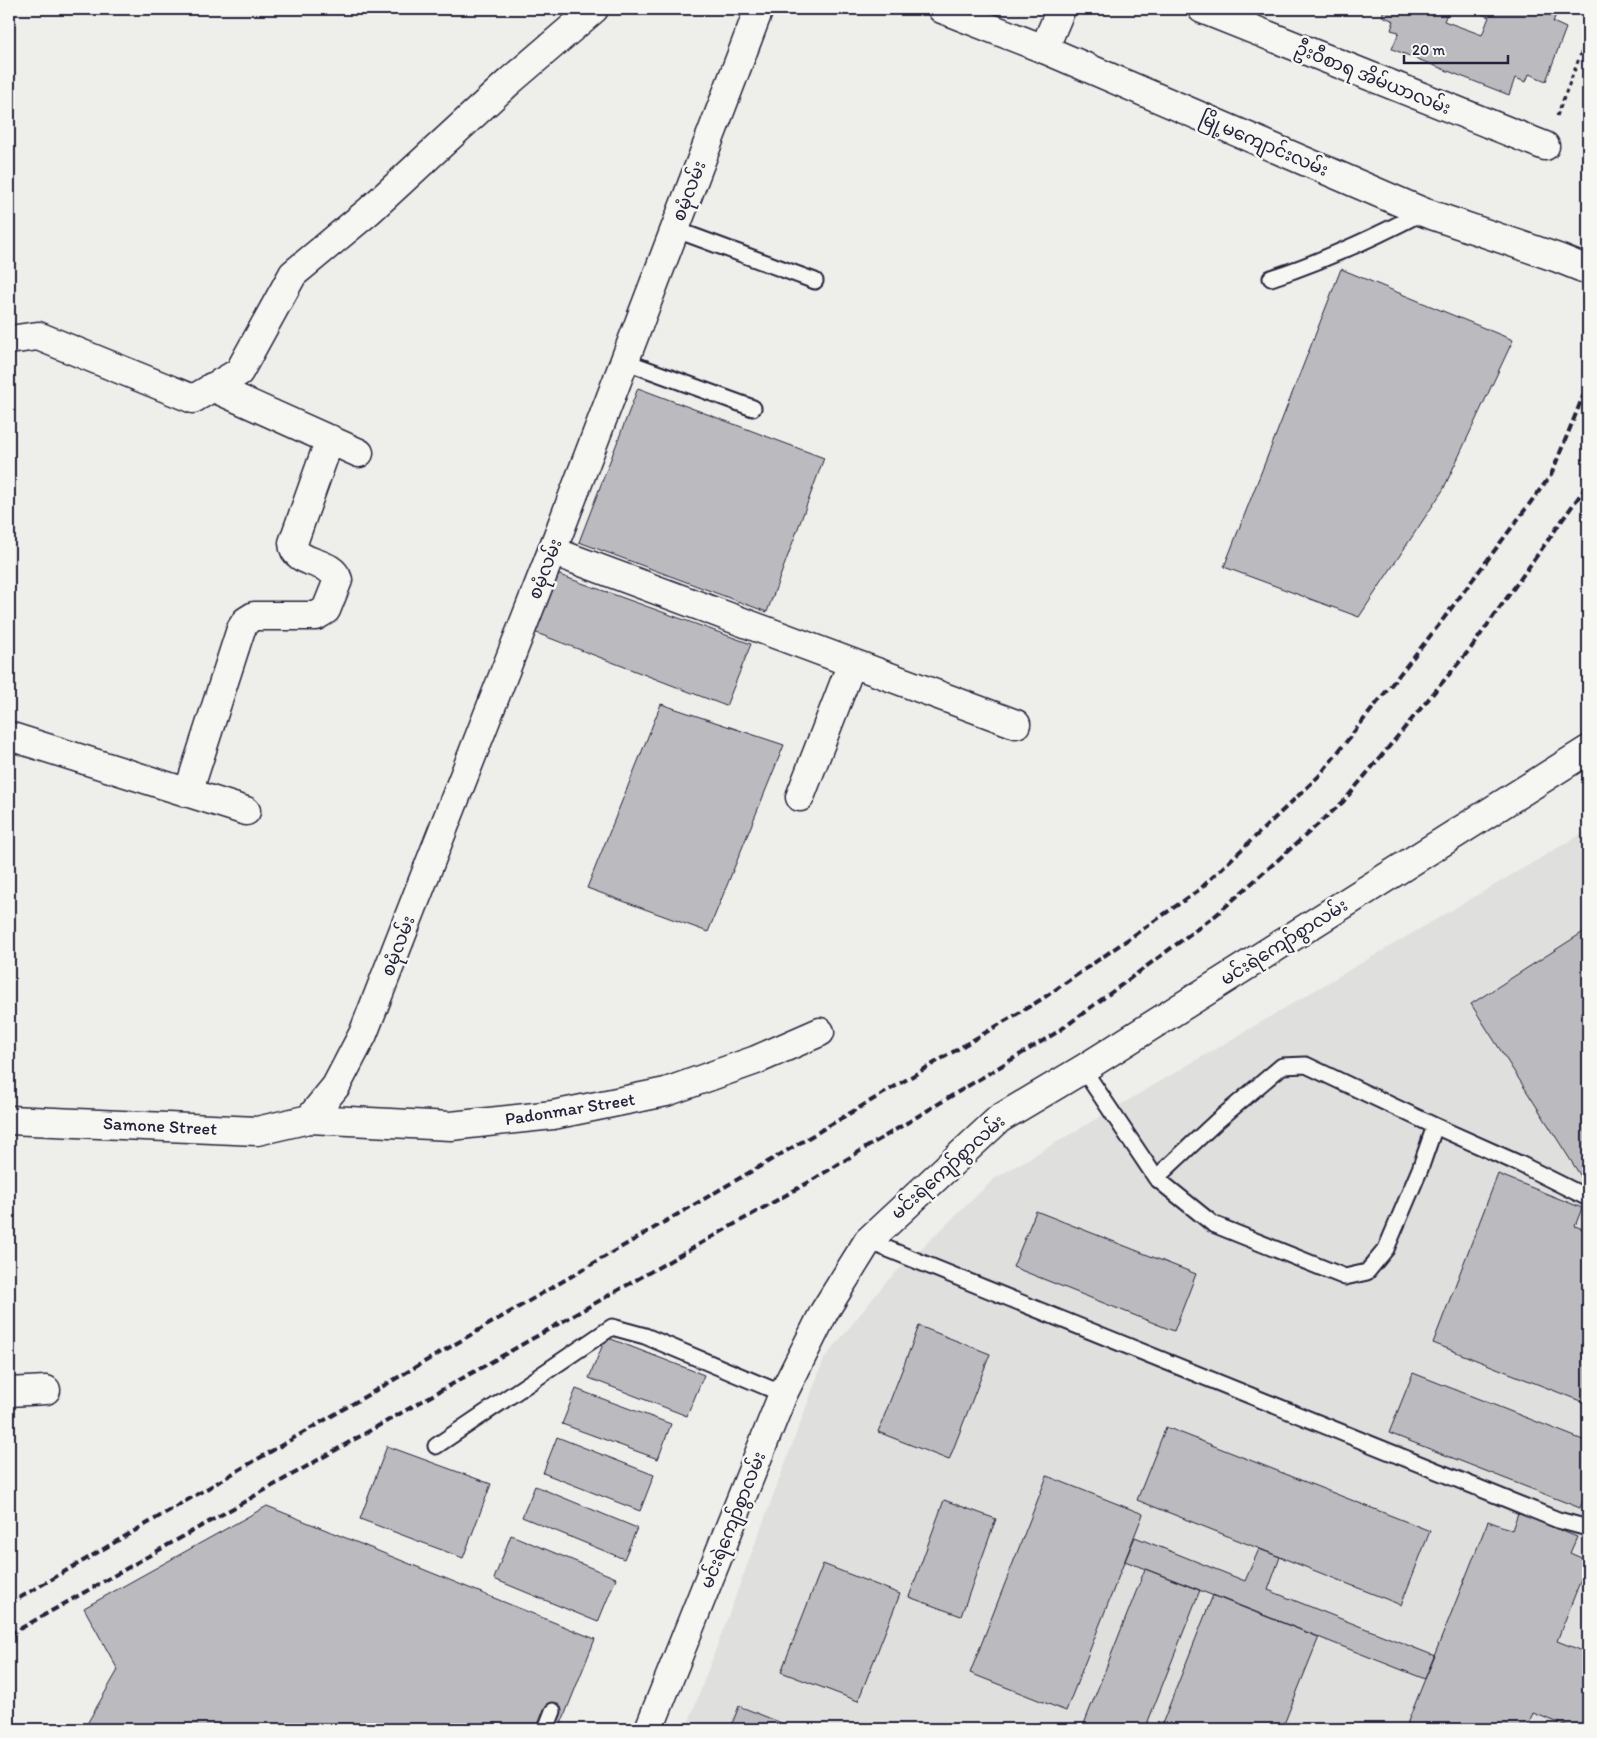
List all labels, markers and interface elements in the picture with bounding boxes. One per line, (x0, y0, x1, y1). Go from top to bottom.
scale bar (1404, 32, 1508, 64)
street label: ဦးဝီစာရ အိမ်ယာလမ်း (1291, 34, 1455, 123)
text: 20 m (1412, 41, 1446, 59)
street label: မြို့မကျောင်းလမ်း (1195, 104, 1333, 185)
street label: စမုံလမ်း (666, 157, 714, 226)
street label: စမုံလမ်း (522, 535, 570, 604)
street label: မင်းရဲကျော်စွာလမ်း (1215, 892, 1354, 993)
street label: စမုံလမ်း (375, 912, 423, 981)
street label: Padonmar Street (503, 1088, 637, 1130)
street label: မင်းရဲကျော်စွာလမ်း (885, 1109, 1012, 1227)
street label: Samone Street (103, 1112, 218, 1140)
street label: မင်းရဲကျော်စွာလမ်း (694, 1448, 774, 1593)

